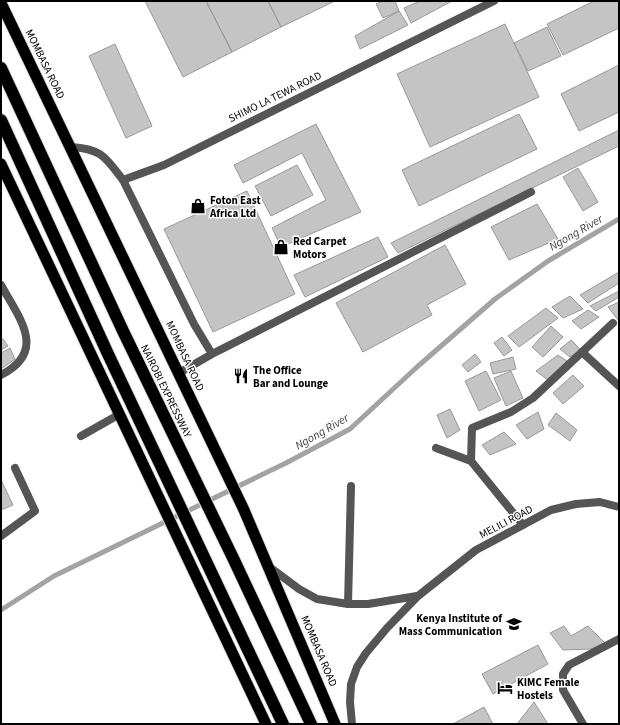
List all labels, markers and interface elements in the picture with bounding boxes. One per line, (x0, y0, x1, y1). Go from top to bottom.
street label: MOMBASA ROAD (22, 27, 68, 102)
street label: SHIMO LA TEWA ROAD (226, 68, 324, 126)
place label: Foton East Africa Ltd (209, 193, 261, 221)
shop icon: Foton East Africa Ltd (189, 197, 207, 215)
water label: Ngong River (546, 210, 607, 255)
place label: Red Carpet Motors (293, 234, 347, 262)
shop icon: Red Carpet Motors (272, 238, 290, 256)
street label: MOMBASA ROAD (162, 318, 208, 394)
street label: NAIROBI EXPRESSWAY (137, 342, 195, 441)
place label: The Office Bar and Lounge (253, 363, 328, 391)
restaurant icon: The Office Bar and Lounge (232, 367, 250, 385)
water label: Ngong River (292, 409, 353, 454)
street label: MELILI ROAD (477, 501, 536, 542)
place label: Kenya Institute of Mass Communication (399, 611, 503, 639)
street label: MOMBASA ROAD (297, 613, 341, 689)
school or university icon: Kenya Institute of Mass Communication (505, 615, 523, 633)
place label: KIMC Female Hostels (517, 675, 580, 703)
hotel icon: KIMC Female Hostels (496, 679, 514, 697)

